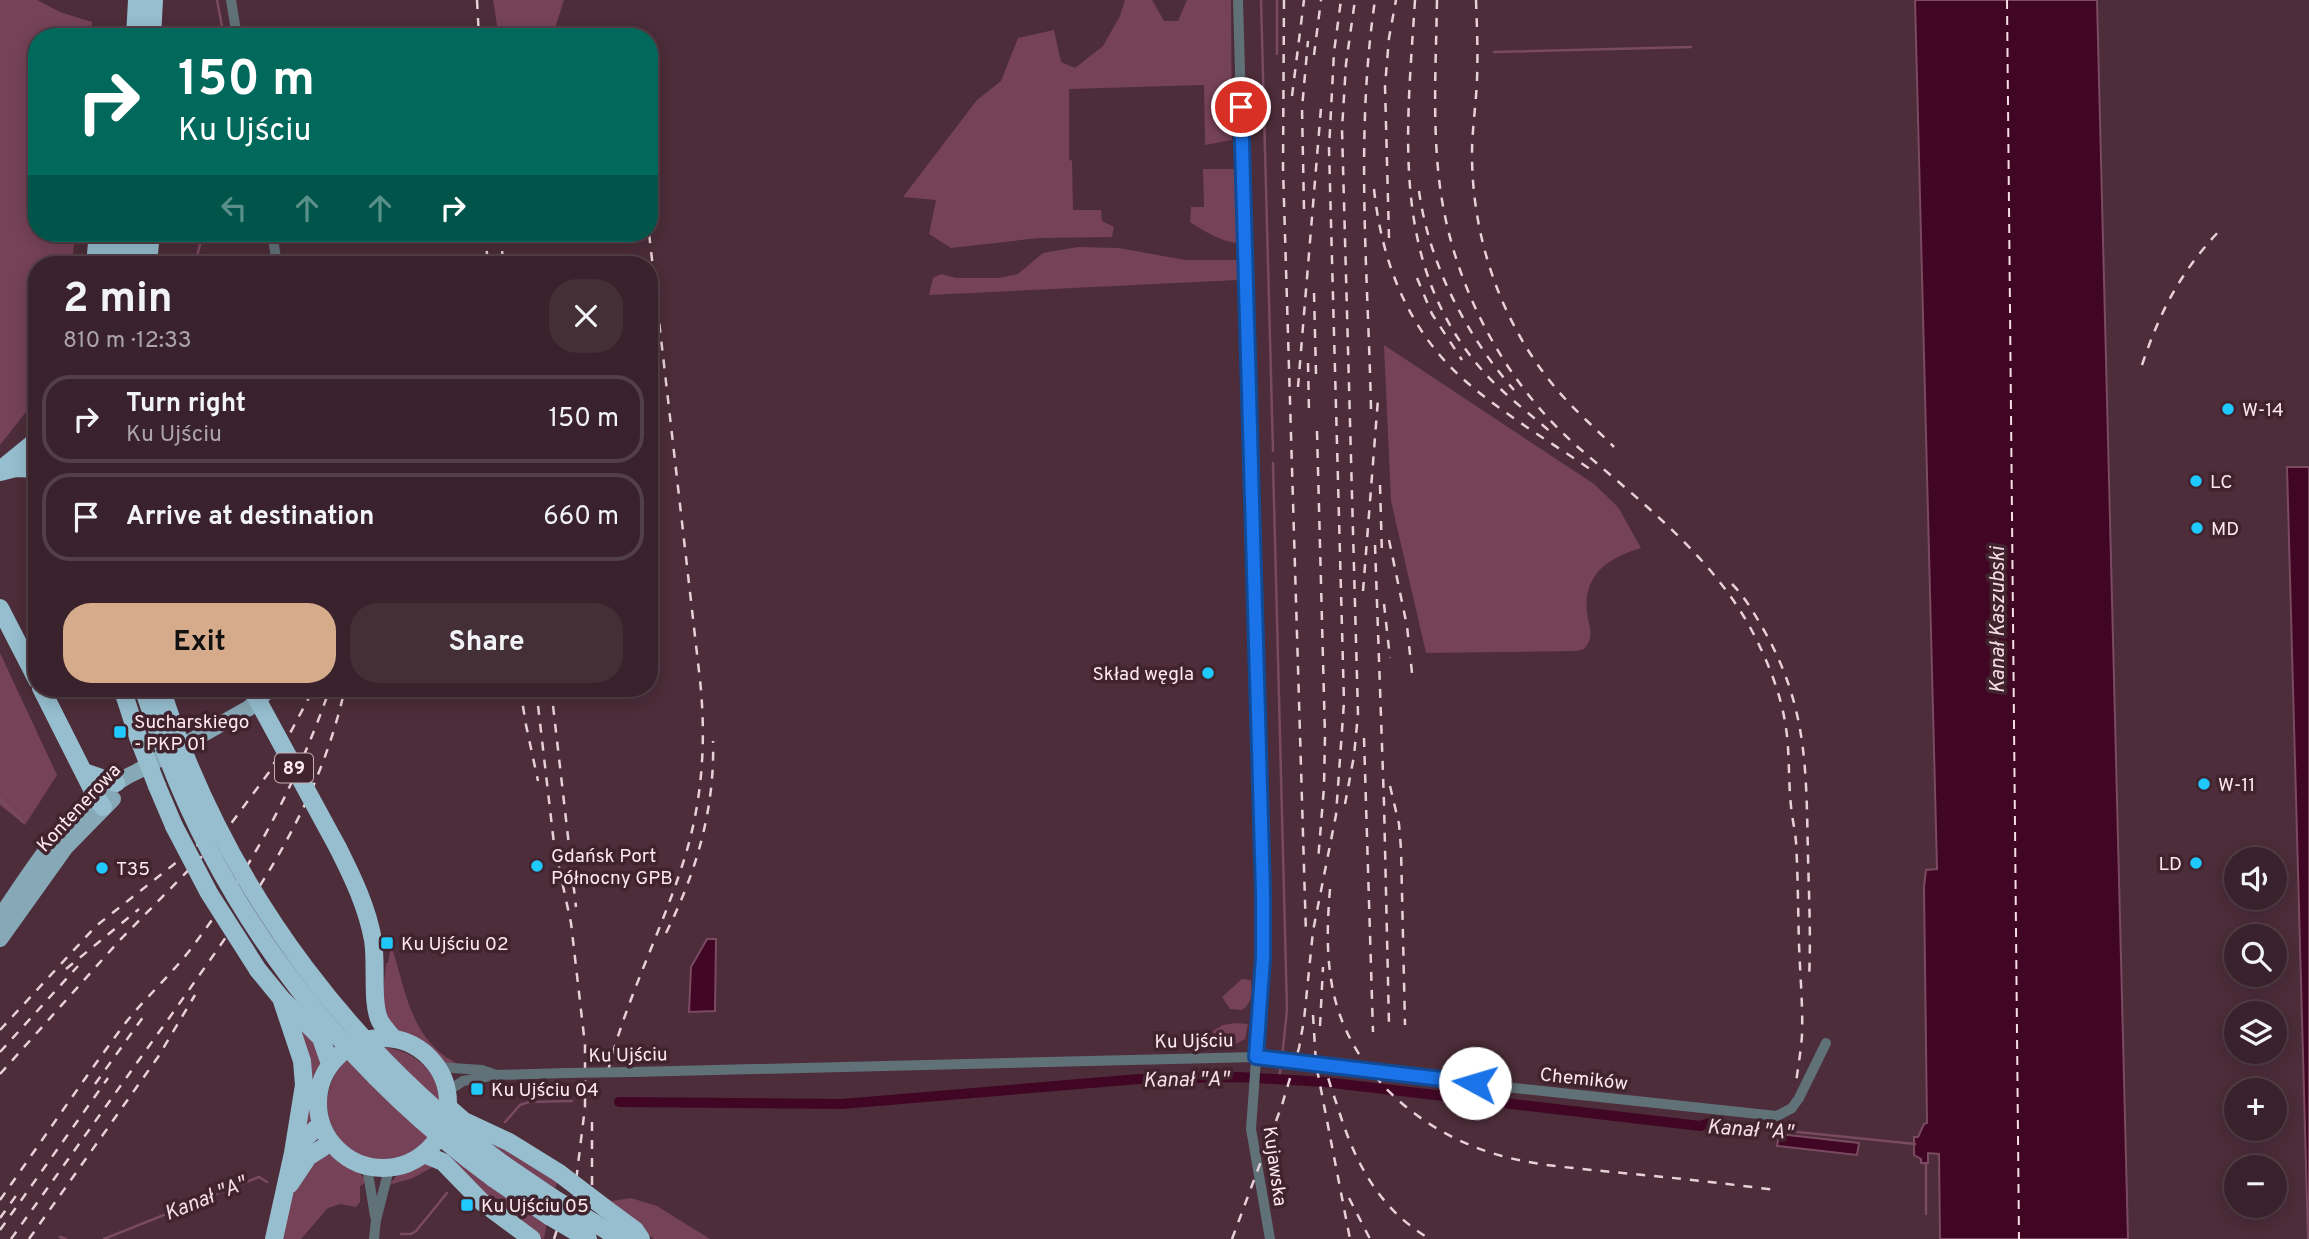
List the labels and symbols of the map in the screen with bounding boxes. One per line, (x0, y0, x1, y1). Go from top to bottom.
pin (1211, 77, 1271, 137)
place label: W-14 (2242, 399, 2284, 423)
marker: W-14 (2220, 401, 2236, 417)
place label: LC (2210, 471, 2233, 495)
marker: LC (2188, 473, 2204, 489)
place label: MD (2211, 518, 2239, 542)
marker: MD (2189, 520, 2205, 536)
water label: Kanał Kaszubski (1985, 545, 2012, 693)
place label: Skład węgla (1092, 663, 1194, 687)
marker: Skład węgla (1200, 665, 1216, 681)
place label: Sucharskiego - PKP 01 (134, 711, 249, 757)
marker: Sucharskiego - PKP 01 (112, 724, 128, 740)
road number: 89 (275, 754, 313, 782)
street label: Kontenerowa (32, 759, 127, 858)
place label: W-11 (2218, 774, 2255, 798)
marker: W-11 (2196, 776, 2212, 792)
place label: Gdańsk Port Północny GPB (551, 845, 673, 891)
place label: LD (2158, 853, 2182, 877)
marker: LD (2188, 855, 2204, 871)
place label: T35 (116, 858, 150, 882)
marker: Gdańsk Port Północny GPB (529, 858, 545, 874)
marker: T35 (94, 860, 110, 876)
place label: Ku Ujściu 02 (401, 933, 509, 957)
marker: Ku Ujściu 02 (379, 935, 395, 951)
street label: Ku Ujściu (1154, 1029, 1234, 1055)
street label: Ku Ujściu (588, 1043, 668, 1069)
position arrow (1438, 1046, 1512, 1120)
street label: Chemików (1539, 1063, 1629, 1097)
water label: Kanał "A" (1143, 1066, 1231, 1095)
place label: Ku Ujściu 04 (491, 1079, 599, 1103)
marker: Ku Ujściu 04 (469, 1081, 485, 1097)
water label: Kanał "A" (1706, 1114, 1796, 1147)
street label: Kujawska (1257, 1125, 1292, 1208)
water label: Kanał "A" (161, 1170, 252, 1228)
place label: Ku Ujściu 05 (481, 1195, 589, 1219)
marker: Ku Ujściu 05 (459, 1197, 475, 1213)

